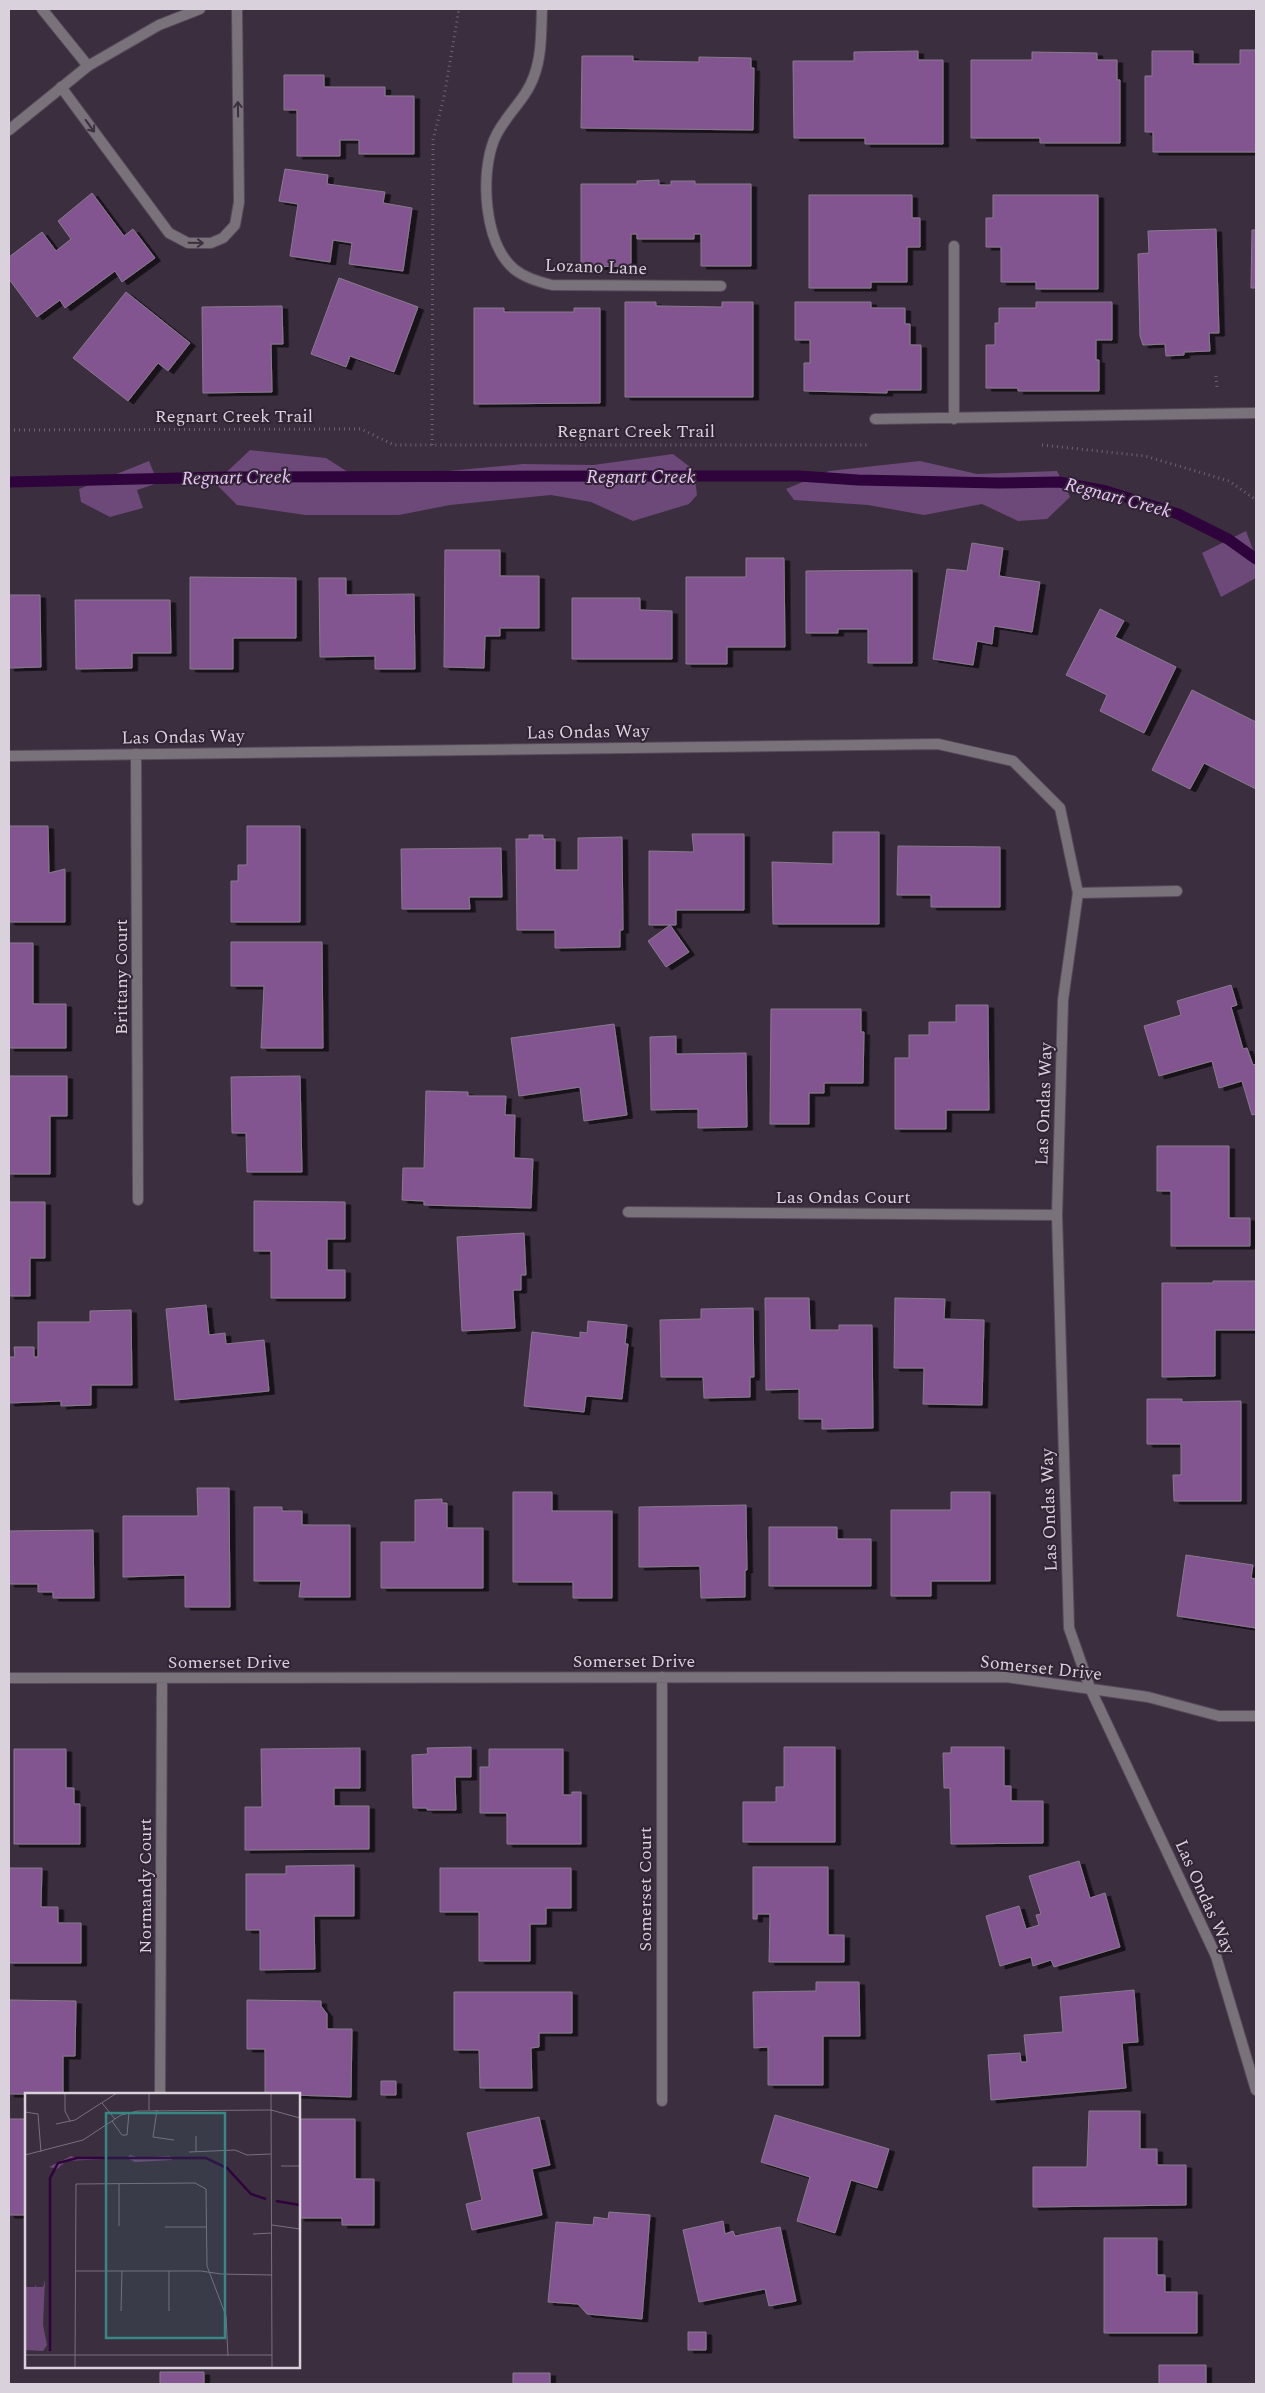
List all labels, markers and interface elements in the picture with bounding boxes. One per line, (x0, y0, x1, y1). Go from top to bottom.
one-way arrow (233, 101, 243, 117)
one-way arrow (85, 119, 96, 132)
one-way arrow (188, 238, 204, 248)
street label: Lozano Lane (544, 252, 648, 282)
street label: Regnart Creek Trail (155, 403, 313, 430)
street label: Regnart Creek Trail (557, 418, 715, 445)
water label: Regnart Creek (181, 463, 291, 493)
water label: Regnart Creek (586, 463, 696, 492)
water label: Regnart Creek (1061, 470, 1175, 526)
street label: Las Ondas Way (526, 717, 651, 747)
street label: Las Ondas Way (121, 722, 246, 752)
street label: Brittany Court (108, 919, 135, 1035)
street label: Las Ondas Way (1028, 1041, 1060, 1166)
street label: Las Ondas Court (776, 1184, 911, 1211)
street label: Las Ondas Way (1033, 1447, 1065, 1572)
street label: Somerset Drive (573, 1648, 695, 1675)
street label: Somerset Drive (979, 1648, 1103, 1688)
street label: Somerset Drive (168, 1649, 290, 1676)
street label: Normandy Court (132, 1818, 159, 1954)
street label: Somerset Court (632, 1827, 659, 1951)
street label: Las Ondas Way (1168, 1835, 1243, 1960)
inset map (25, 2093, 300, 2368)

